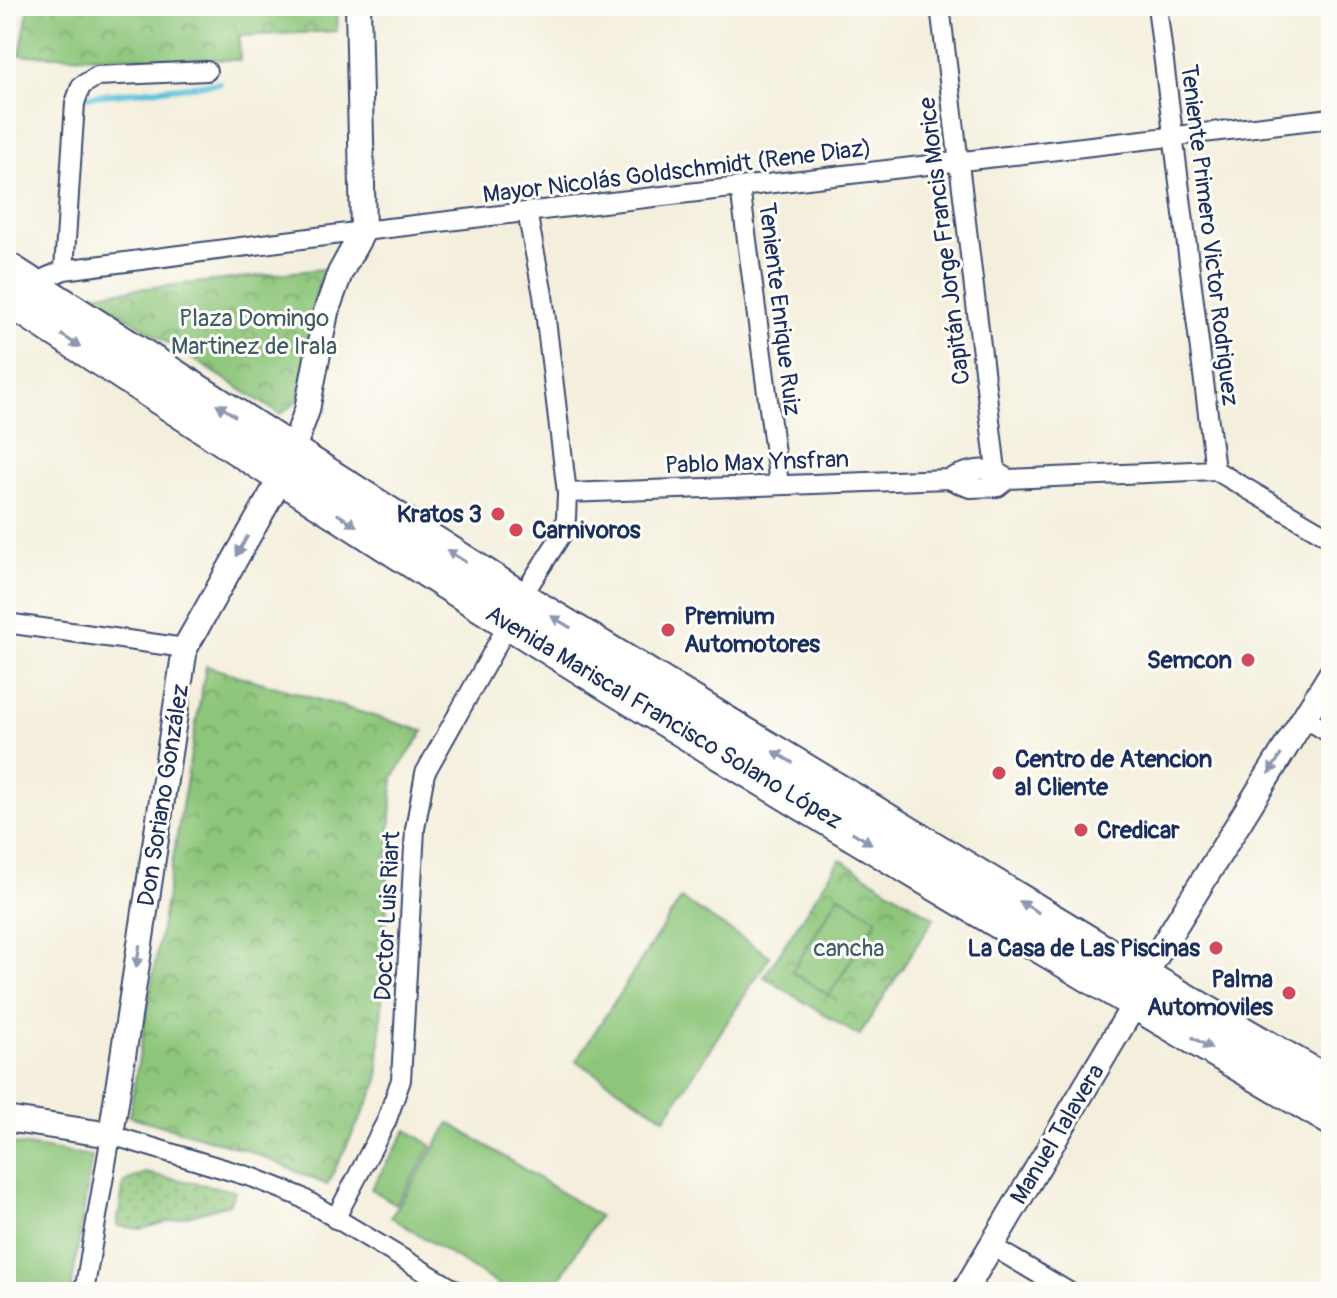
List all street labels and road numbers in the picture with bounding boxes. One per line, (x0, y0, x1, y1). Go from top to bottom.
street label: Teniente Primero Victor Rodriguez (1174, 63, 1245, 408)
street label: Capitán Jorge Francis Morice (912, 95, 977, 387)
street label: Mayor Nicolás Goldschmidt (Rene Diaz) (481, 133, 873, 210)
street label: Teniente Enrique Ruiz (752, 201, 807, 417)
street label: Pablo Max Ynsfran (665, 445, 850, 480)
street label: Avenida Mariscal Francisco Solano López (480, 599, 847, 836)
street label: Don Soriano González (132, 682, 195, 908)
street label: Doctor Luis Riart (369, 830, 406, 1002)
street label: Manuel Talavera (1004, 1059, 1111, 1210)

